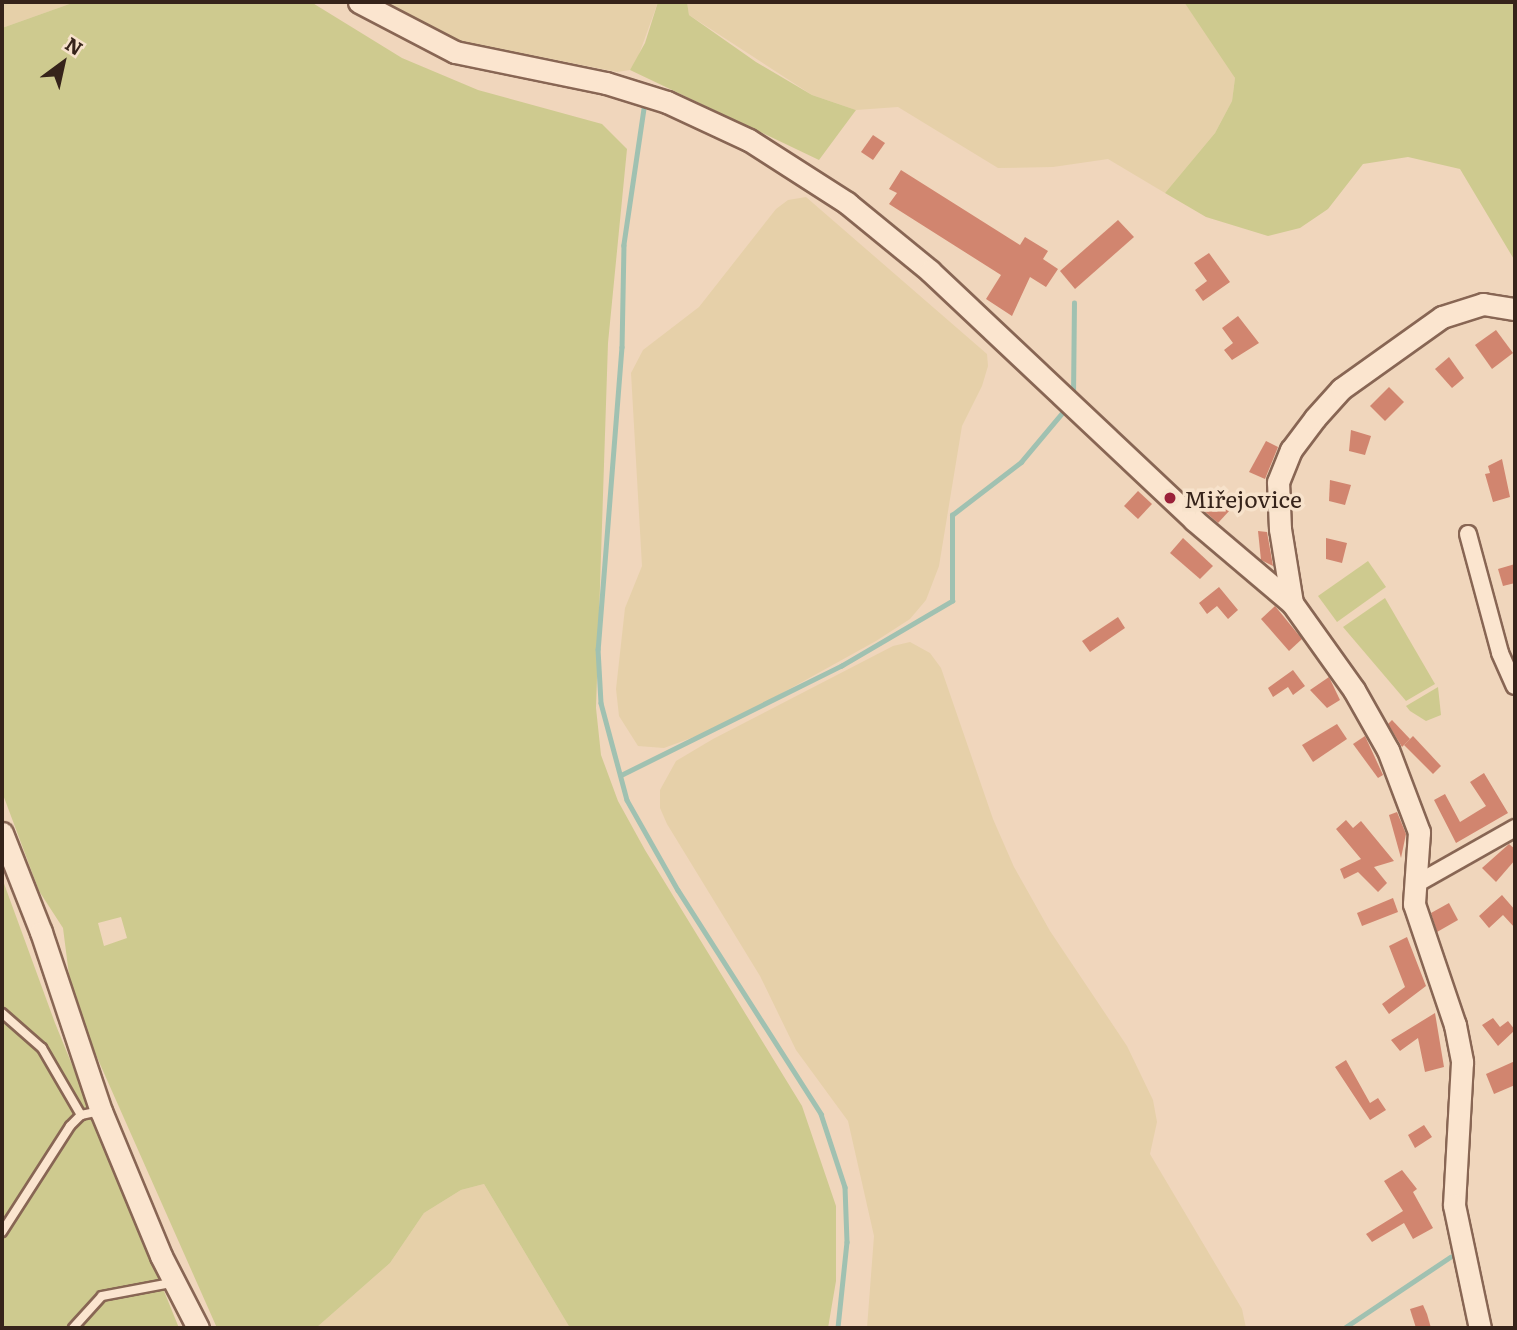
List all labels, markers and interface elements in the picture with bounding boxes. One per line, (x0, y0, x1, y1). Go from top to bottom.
north arrow (28, 28, 98, 98)
text: N (60, 29, 89, 61)
place label: Miřejovice (1184, 484, 1302, 512)
marker: Miřejovice (1162, 490, 1178, 506)

